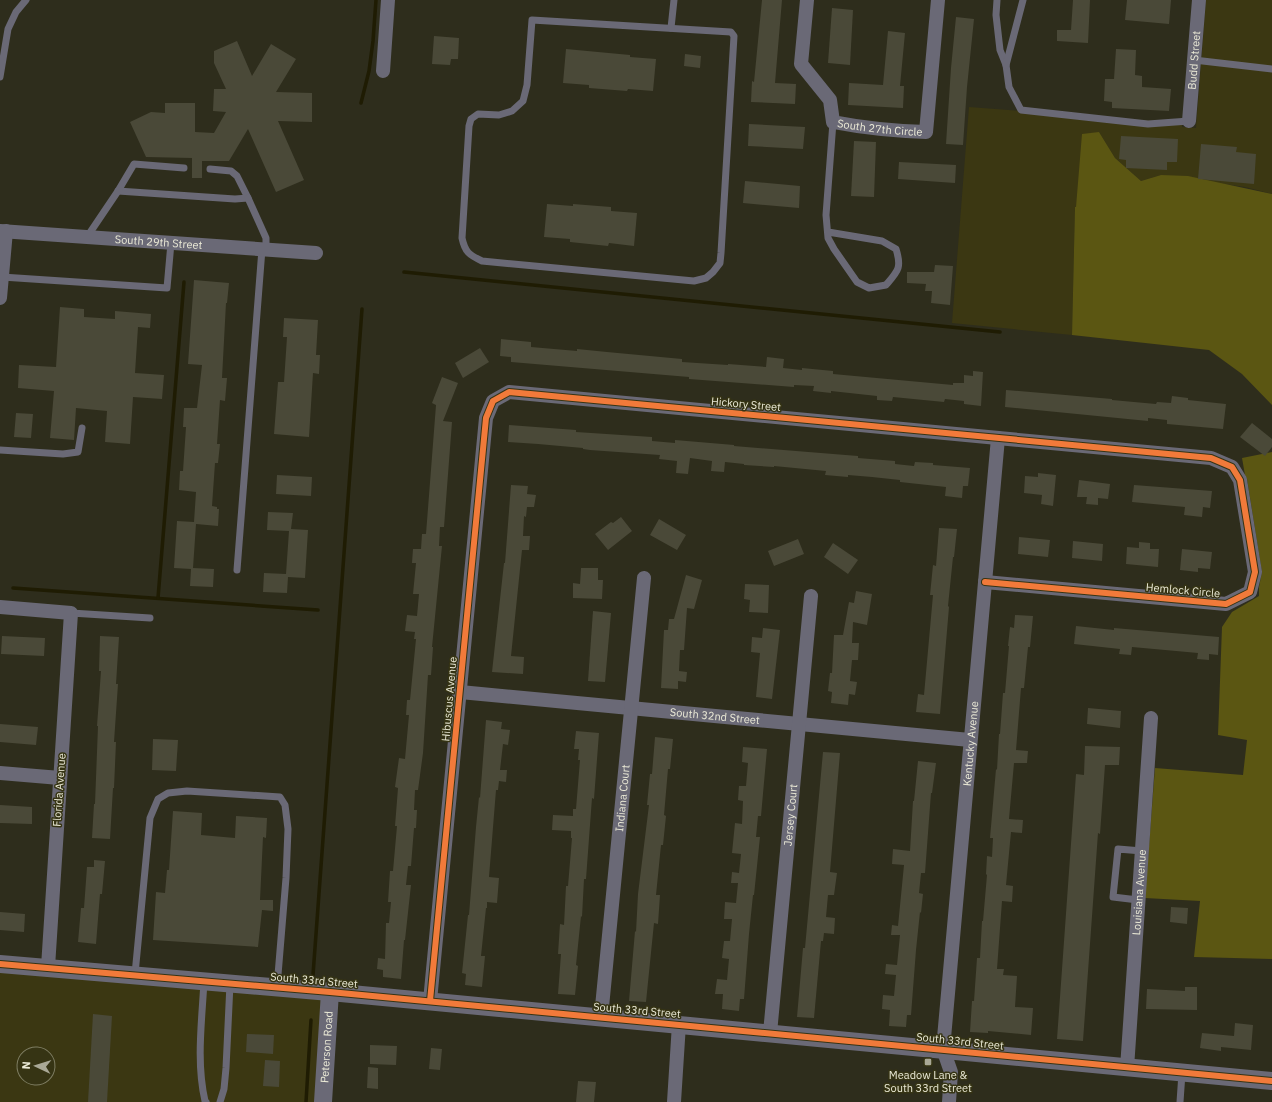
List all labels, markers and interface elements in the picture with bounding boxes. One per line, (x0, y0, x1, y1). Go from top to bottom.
street label: Budd Street (1185, 30, 1203, 90)
street label: South 27th Circle (836, 116, 923, 139)
street label: South 29th Street (114, 232, 203, 252)
street label: Hickory Street (710, 394, 782, 414)
street label: Hemlock Circle (1145, 580, 1221, 600)
street label: Hibuscus Avenue (438, 656, 460, 742)
street label: Kentucky Avenue (960, 701, 981, 787)
street label: South 32nd Street (669, 705, 761, 727)
street label: Florida Avenue (49, 753, 69, 827)
street label: Indiana Court (612, 764, 633, 832)
street label: Jersey Court (781, 783, 800, 847)
street label: Louisiana Avenue (1129, 849, 1149, 936)
street label: South 33rd Street (270, 969, 358, 991)
street label: South 33rd Street (593, 999, 681, 1021)
street label: Peterson Road (317, 1011, 336, 1084)
street label: South 33rd Street (916, 1029, 1005, 1053)
north arrow (16, 1046, 56, 1086)
marker: Meadow Lane & South 33rd Street (923, 1057, 933, 1067)
text: N (19, 1061, 33, 1070)
place label: Meadow Lane & South 33rd Street (884, 1068, 972, 1095)

